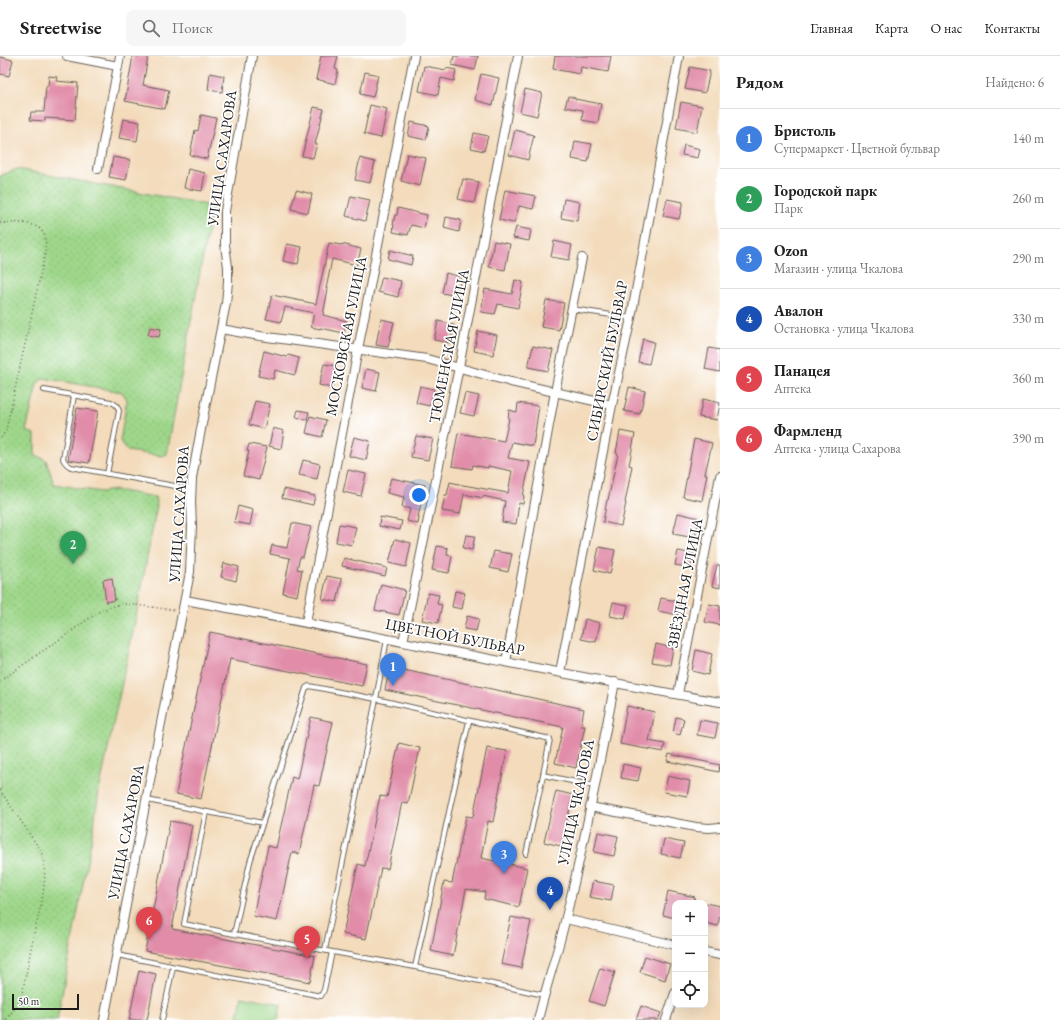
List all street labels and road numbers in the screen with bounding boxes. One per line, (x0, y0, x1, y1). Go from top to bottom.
street label: УЛИЦА САХАРОВА (202, 88, 241, 228)
street label: МОСКОВСКАЯ УЛИЦА (321, 254, 370, 417)
street label: ТЮМЕНСКАЯ УЛИЦА (424, 266, 473, 425)
street label: СИБИРСКИЙ БУЛЬВАР (582, 279, 631, 443)
street label: УЛИЦА САХАРОВА (164, 444, 193, 584)
street label: ЗВЁЗДНАЯ УЛИЦА (663, 516, 707, 649)
street label: ЦВЕТНОЙ БУЛЬВАР (384, 614, 526, 659)
street label: УЛИЦА ЧКАЛОВА (553, 737, 598, 867)
street label: УЛИЦА САХАРОВА (103, 762, 148, 902)

